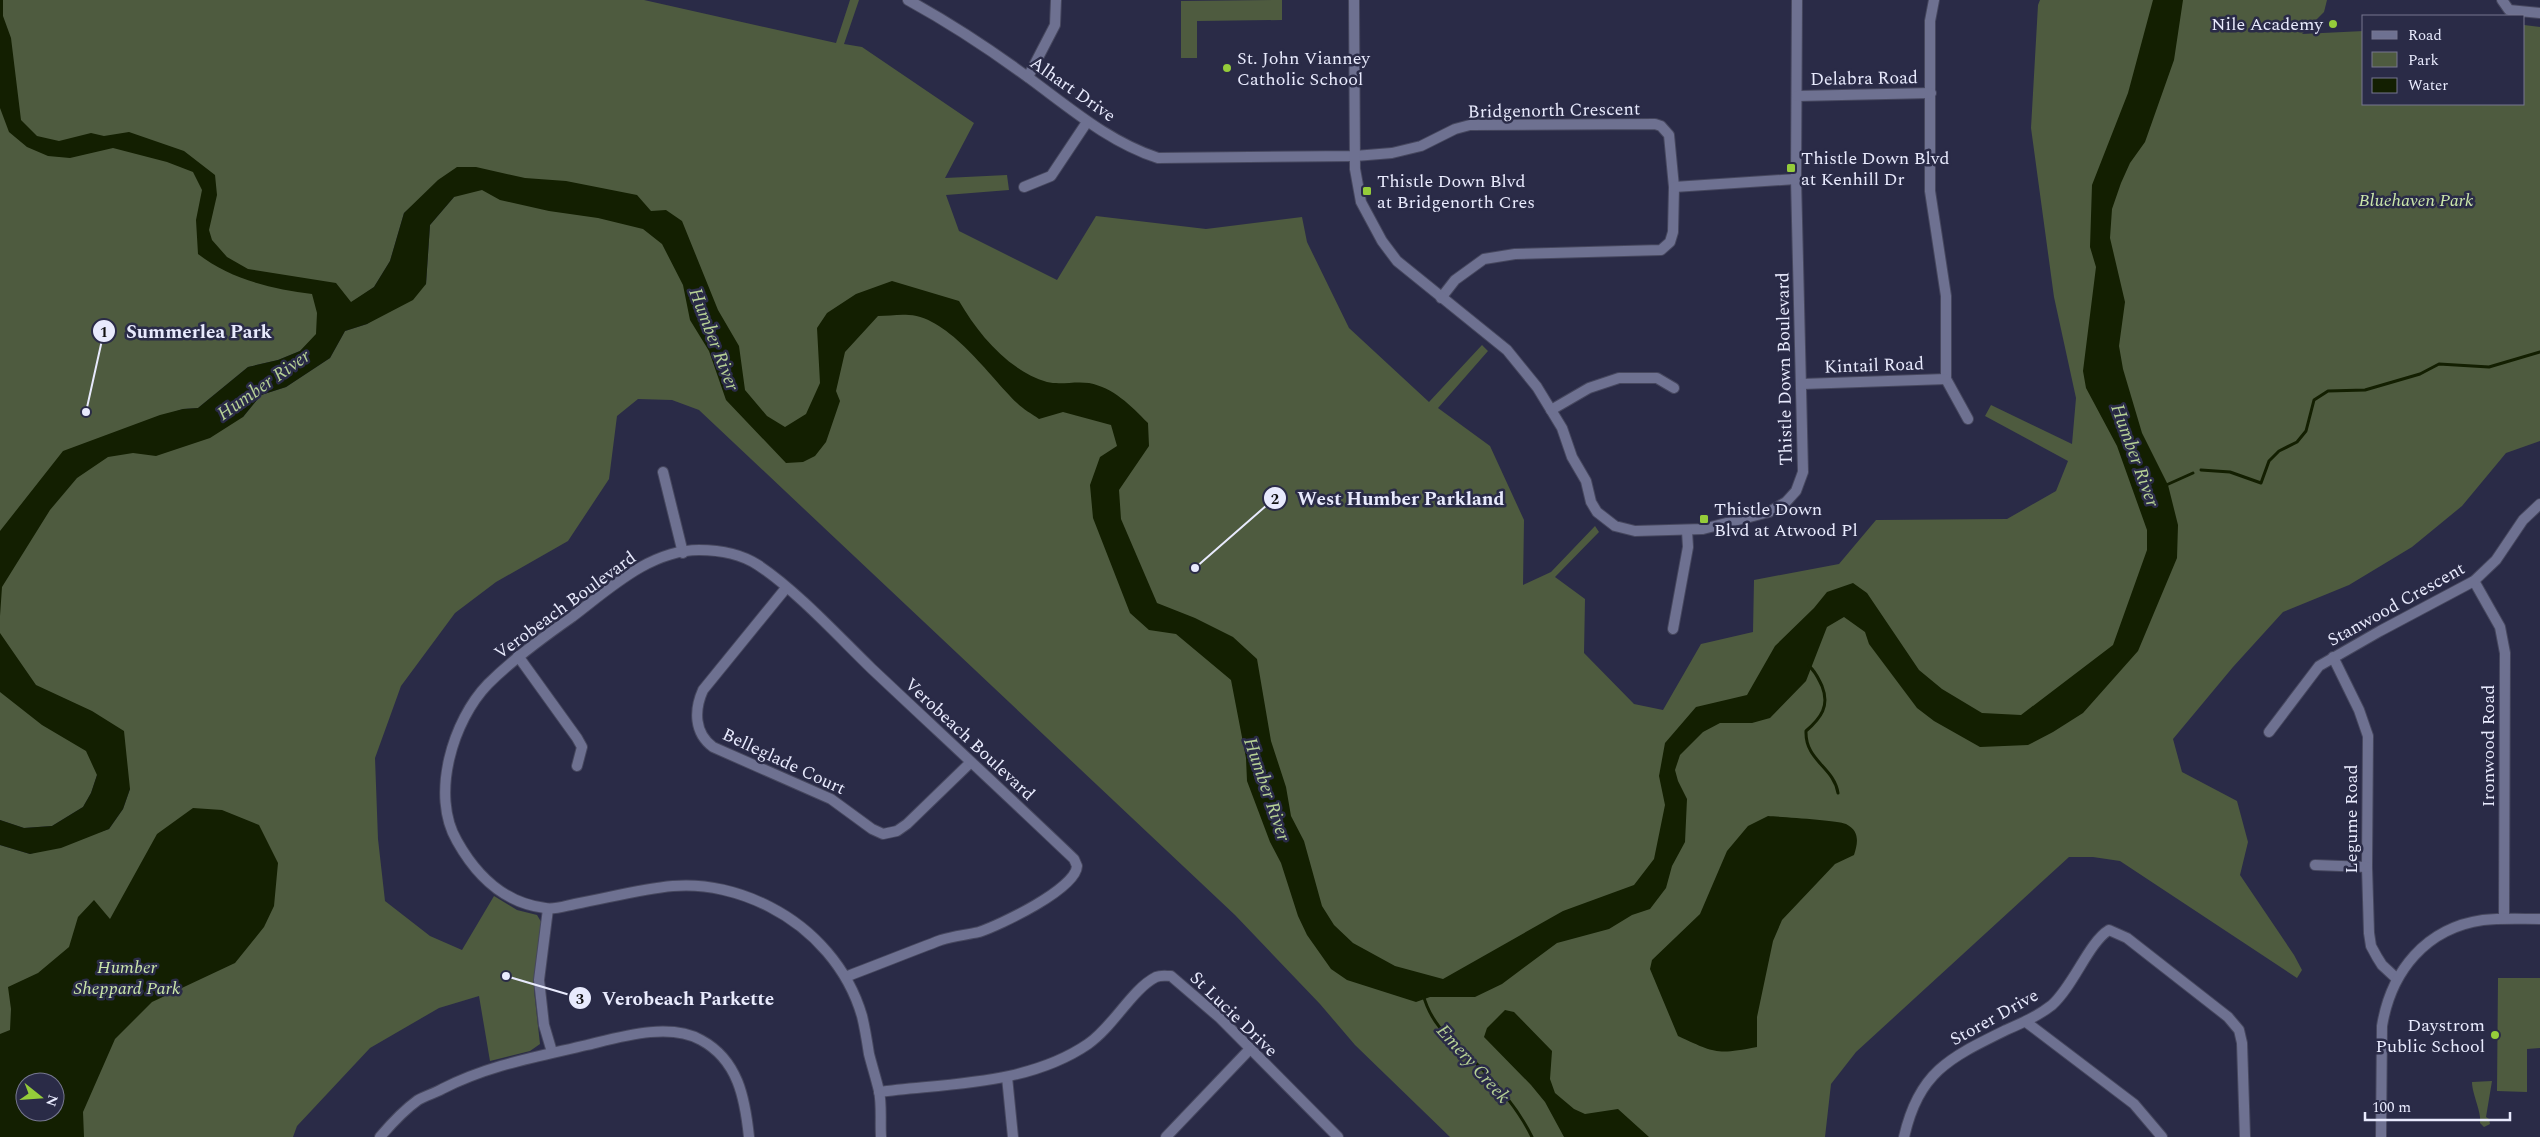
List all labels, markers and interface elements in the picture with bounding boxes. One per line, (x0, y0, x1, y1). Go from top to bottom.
place label: Nile Academy (2211, 11, 2324, 38)
legend (2362, 15, 2525, 105)
marker: Nile Academy (2327, 18, 2339, 30)
text: Road (2408, 24, 2442, 47)
place label: St. John Vianney Catholic School (1237, 45, 1371, 93)
text: Park (2408, 49, 2439, 72)
street label: Alhart Drive (1024, 50, 1121, 129)
marker: St. John Vianney Catholic School (1221, 62, 1233, 74)
street label: Delabra Road (1810, 64, 1918, 93)
text: Water (2408, 74, 2448, 97)
street label: Bridgenorth Crescent (1467, 95, 1641, 126)
place label: Thistle Down Blvd at Kenhill Dr (1801, 145, 1949, 193)
marker: Thistle Down Blvd at Kenhill Dr (1785, 162, 1797, 174)
place label: Thistle Down Blvd at Bridgenorth Cres (1377, 168, 1535, 216)
marker: Thistle Down Blvd at Bridgenorth Cres (1361, 185, 1373, 197)
park label: Bluehaven Park (2359, 187, 2474, 214)
street label: Thistle Down Boulevard (1769, 272, 1800, 466)
water label: Humber River (681, 284, 747, 396)
callout: Summerlea Park (91, 314, 282, 348)
text: Summerlea Park (126, 318, 273, 347)
text: 1 (100, 321, 108, 344)
water label: Humber River (211, 342, 317, 428)
street label: Kintail Road (1824, 350, 1924, 381)
water label: Humber River (2102, 400, 2167, 512)
callout: West Humber Parkland (1262, 481, 1515, 515)
text: West Humber Parkland (1297, 485, 1505, 514)
text: 2 (1271, 488, 1279, 511)
place label: Thistle Down Blvd at Atwood Pl (1714, 496, 1858, 544)
marker: Thistle Down Blvd at Atwood Pl (1698, 513, 1710, 525)
street label: Verobeach Boulevard (489, 545, 642, 666)
street label: Stanwood Crescent (2322, 555, 2470, 654)
street label: Verobeach Boulevard (898, 672, 1041, 807)
street label: Ironwood Road (2475, 685, 2502, 807)
street label: Belleglade Court (718, 721, 850, 802)
water label: Humber River (1235, 734, 1298, 846)
street label: Legume Road (2338, 764, 2365, 874)
park label: Humber Sheppard Park (74, 954, 181, 1002)
street label: St Lucie Drive (1183, 965, 1284, 1064)
callout: Verobeach Parkette (567, 981, 784, 1015)
street label: Storer Drive (1945, 982, 2043, 1053)
text: Verobeach Parkette (602, 985, 774, 1014)
text: 3 (576, 988, 584, 1011)
place label: Daystrom Public School (2375, 1012, 2485, 1060)
water label: Emery Creek (1429, 1018, 1517, 1111)
marker: Daystrom Public School (2489, 1029, 2501, 1041)
north arrow (15, 1072, 65, 1122)
scale bar (2365, 1090, 2510, 1122)
text: N (40, 1092, 64, 1109)
text: 100 m (2372, 1096, 2411, 1119)

